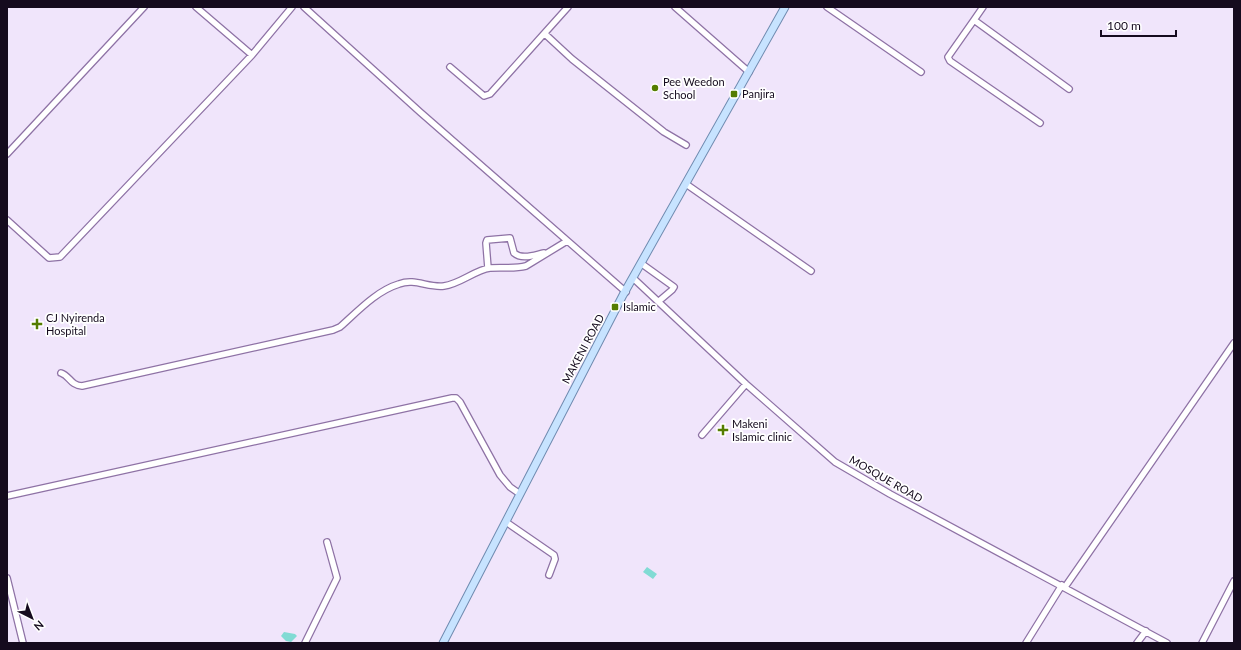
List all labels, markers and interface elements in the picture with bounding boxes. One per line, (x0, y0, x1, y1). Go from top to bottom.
scale bar (1101, 12, 1176, 38)
text: 100 m (1107, 18, 1141, 33)
place label: Pee Weedon School (663, 75, 725, 101)
marker: Pee Weedon School (650, 83, 660, 93)
place label: Panjira (742, 87, 775, 100)
marker: Panjira (729, 89, 739, 99)
place label: Islamic (623, 300, 656, 313)
marker: Islamic (610, 302, 620, 312)
place label: CJ Nyirenda Hospital (46, 311, 105, 337)
street label: MAKENI ROAD (559, 312, 606, 386)
marker: CJ Nyirenda Hospital (31, 318, 43, 330)
place label: Makeni Islamic clinic (732, 417, 792, 443)
marker: Makeni Islamic clinic (717, 424, 729, 436)
street label: MOSQUE ROAD (847, 452, 925, 505)
north arrow (12, 598, 52, 638)
text: N (32, 618, 47, 633)

